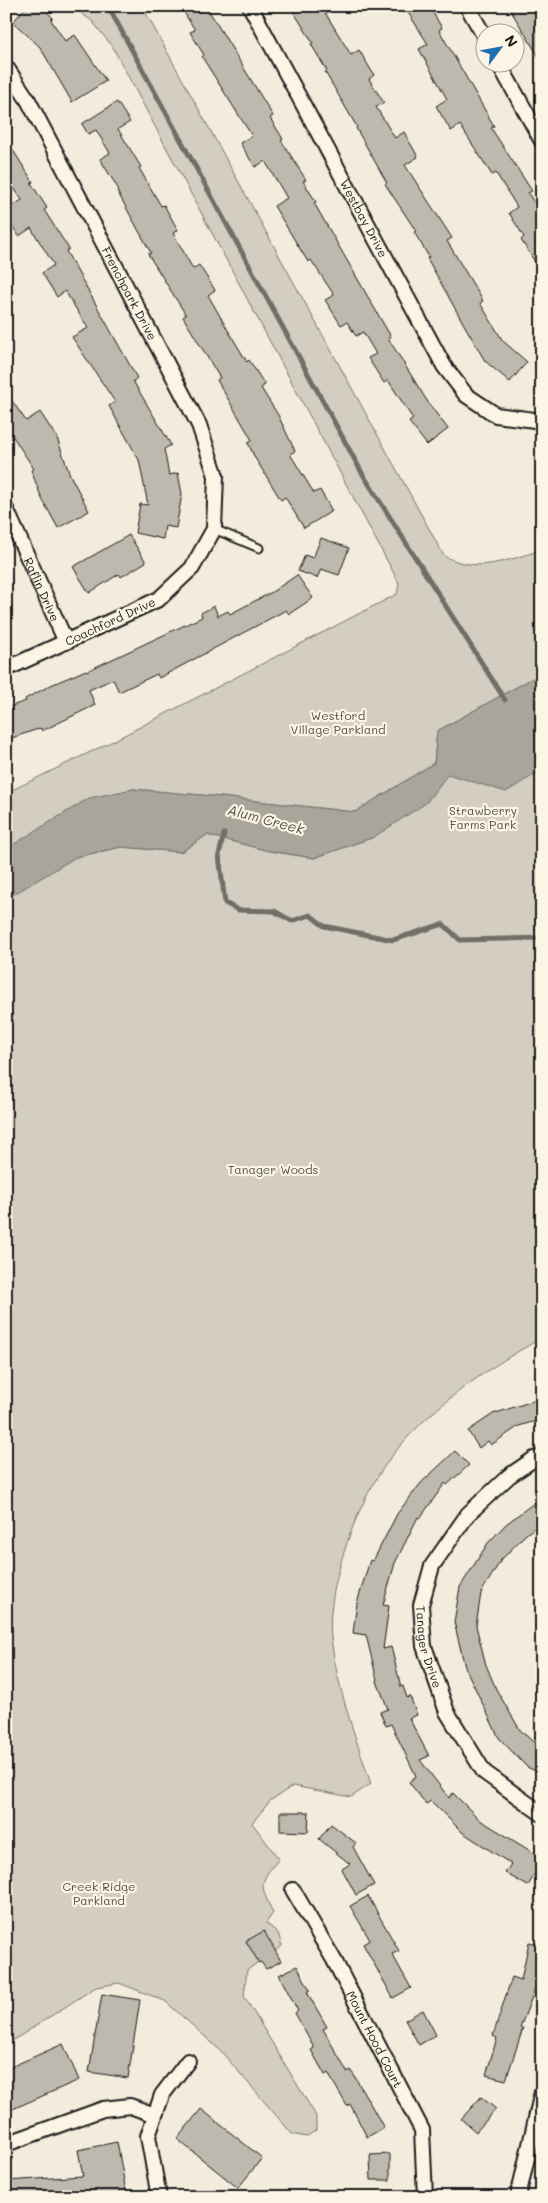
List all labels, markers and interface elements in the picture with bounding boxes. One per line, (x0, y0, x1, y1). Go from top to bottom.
north arrow (476, 22, 526, 72)
text: N (501, 31, 522, 50)
street label: Westbay Drive (337, 176, 392, 260)
street label: Frenchpark Drive (98, 244, 161, 343)
street label: Raflin Drive (21, 555, 64, 624)
street label: Coachford Drive (62, 593, 158, 649)
park label: Westford Village Parkland (290, 707, 386, 737)
water label: Alum Creek (226, 800, 307, 838)
park label: Strawberry Farms Park (449, 802, 517, 832)
park label: Tanager Woods (228, 1161, 319, 1177)
street label: Tanager Drive (413, 1605, 446, 1690)
park label: Creek Ridge Parkland (62, 1878, 136, 1908)
street label: Mount Hood Court (343, 1988, 407, 2090)

